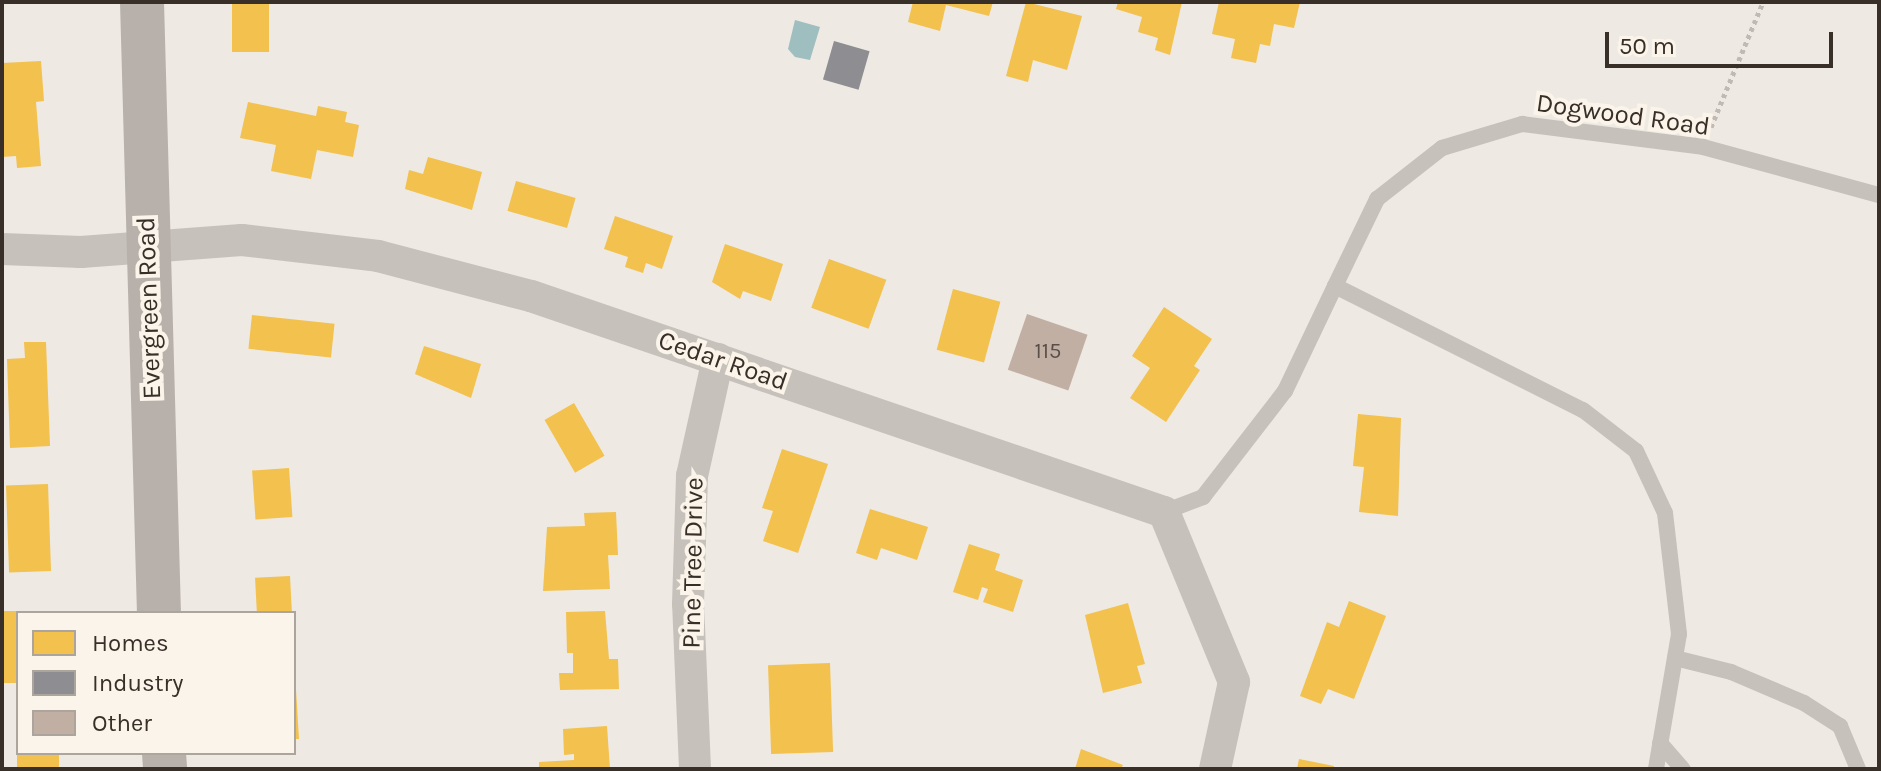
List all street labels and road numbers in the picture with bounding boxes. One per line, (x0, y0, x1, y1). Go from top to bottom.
street label: Dogwood Road (1534, 87, 1712, 143)
street label: Evergreen Road (130, 216, 168, 400)
street label: Cedar Road (654, 324, 792, 398)
street label: Pine Tree Drive (676, 477, 710, 649)

